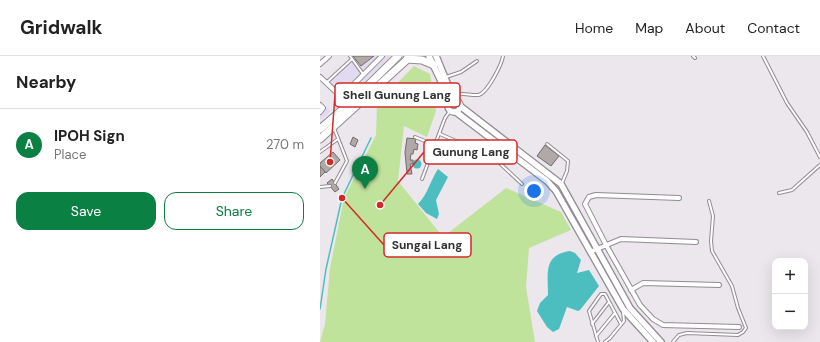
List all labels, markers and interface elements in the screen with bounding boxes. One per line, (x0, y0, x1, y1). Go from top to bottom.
text: Gridwalk (20, 15, 102, 40)
text: Home (575, 19, 613, 37)
text: Map (635, 19, 663, 37)
text: About (685, 19, 725, 37)
text: Contact (747, 19, 800, 37)
text: Nearby (16, 71, 76, 93)
callout: Shell Gunung Lang (335, 83, 460, 107)
text: Shell Gunung Lang (343, 87, 451, 103)
text: IPOH Sign (54, 126, 125, 146)
text: A (24, 136, 34, 153)
text: 270 m (266, 136, 304, 153)
callout: Gunung Lang (424, 140, 517, 164)
text: Gunung Lang (432, 144, 510, 160)
text: Place (54, 146, 86, 163)
pin: A (352, 156, 378, 189)
your location (524, 181, 544, 201)
button: Save (16, 192, 156, 230)
button: Share (164, 192, 304, 230)
callout: Sungai Lang (384, 233, 471, 257)
text: Sungai Lang (392, 237, 462, 253)
map controls (772, 258, 808, 330)
button: + (772, 258, 808, 294)
button: − (772, 294, 808, 330)

